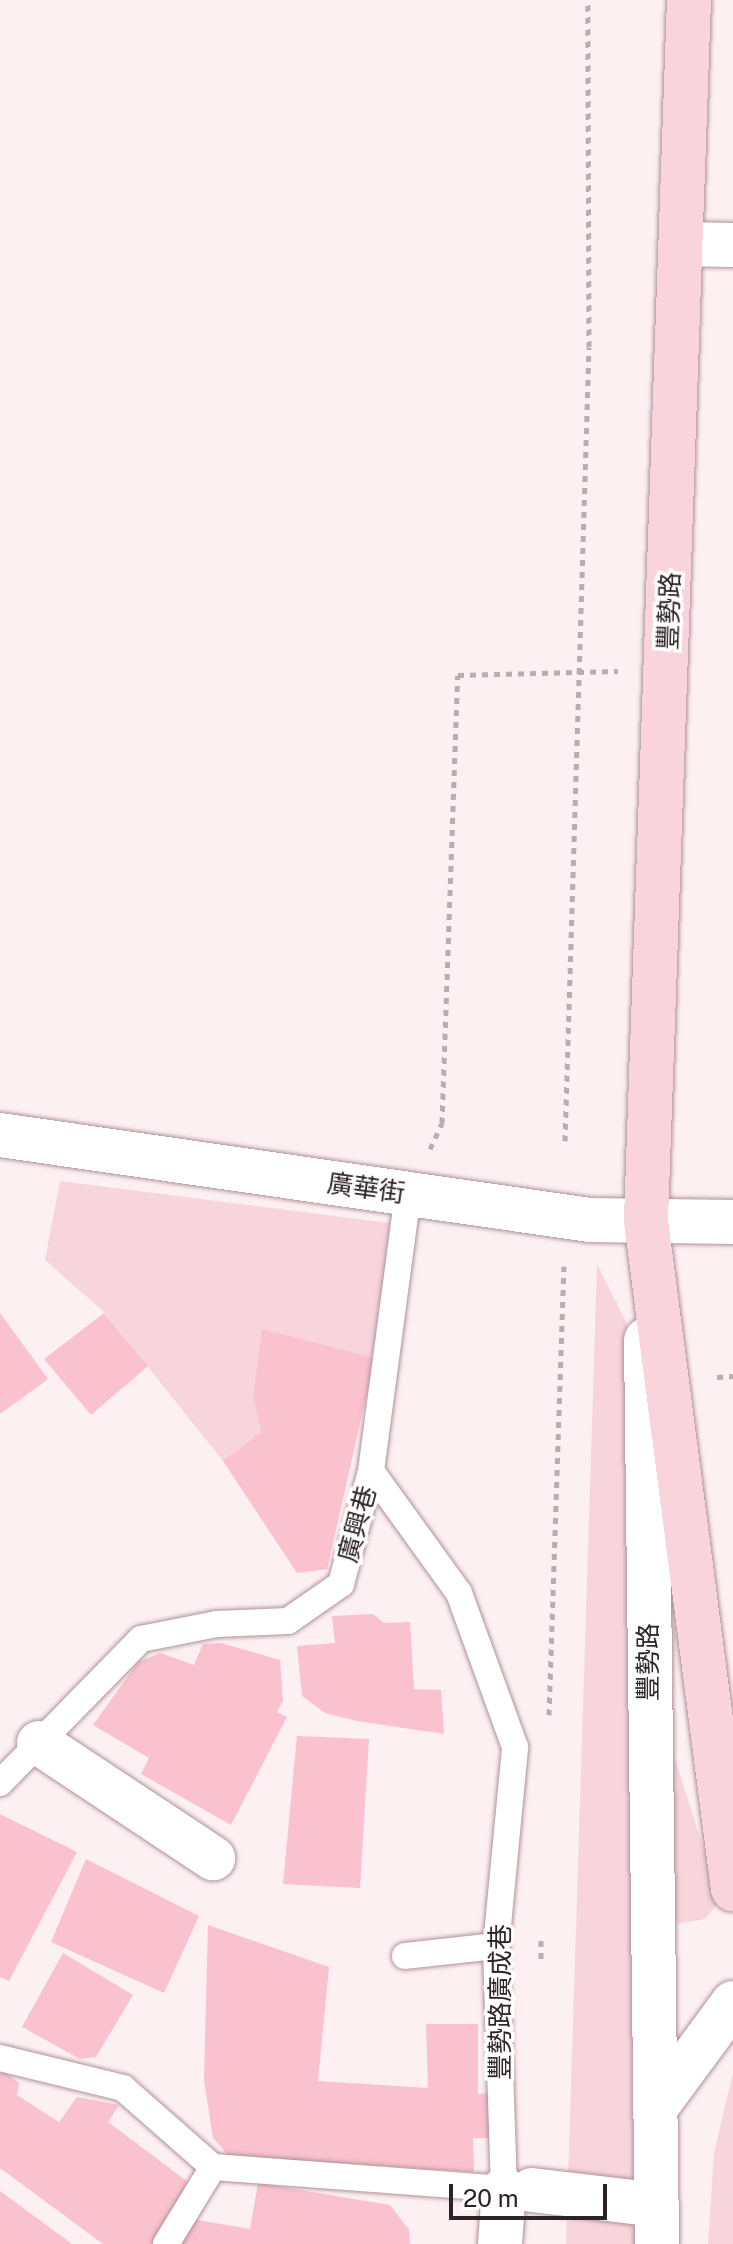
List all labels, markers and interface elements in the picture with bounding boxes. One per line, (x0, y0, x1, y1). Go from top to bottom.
street label: 豐勢路 (652, 571, 686, 651)
street label: 廣華街 (325, 1167, 407, 1209)
street label: 廣興巷 (332, 1482, 382, 1566)
street label: 豐勢路 (632, 1623, 664, 1701)
street label: 豐勢路廣成巷 (484, 1924, 516, 2080)
scale bar (453, 2168, 611, 2218)
text: 20 m (463, 2184, 519, 2212)

